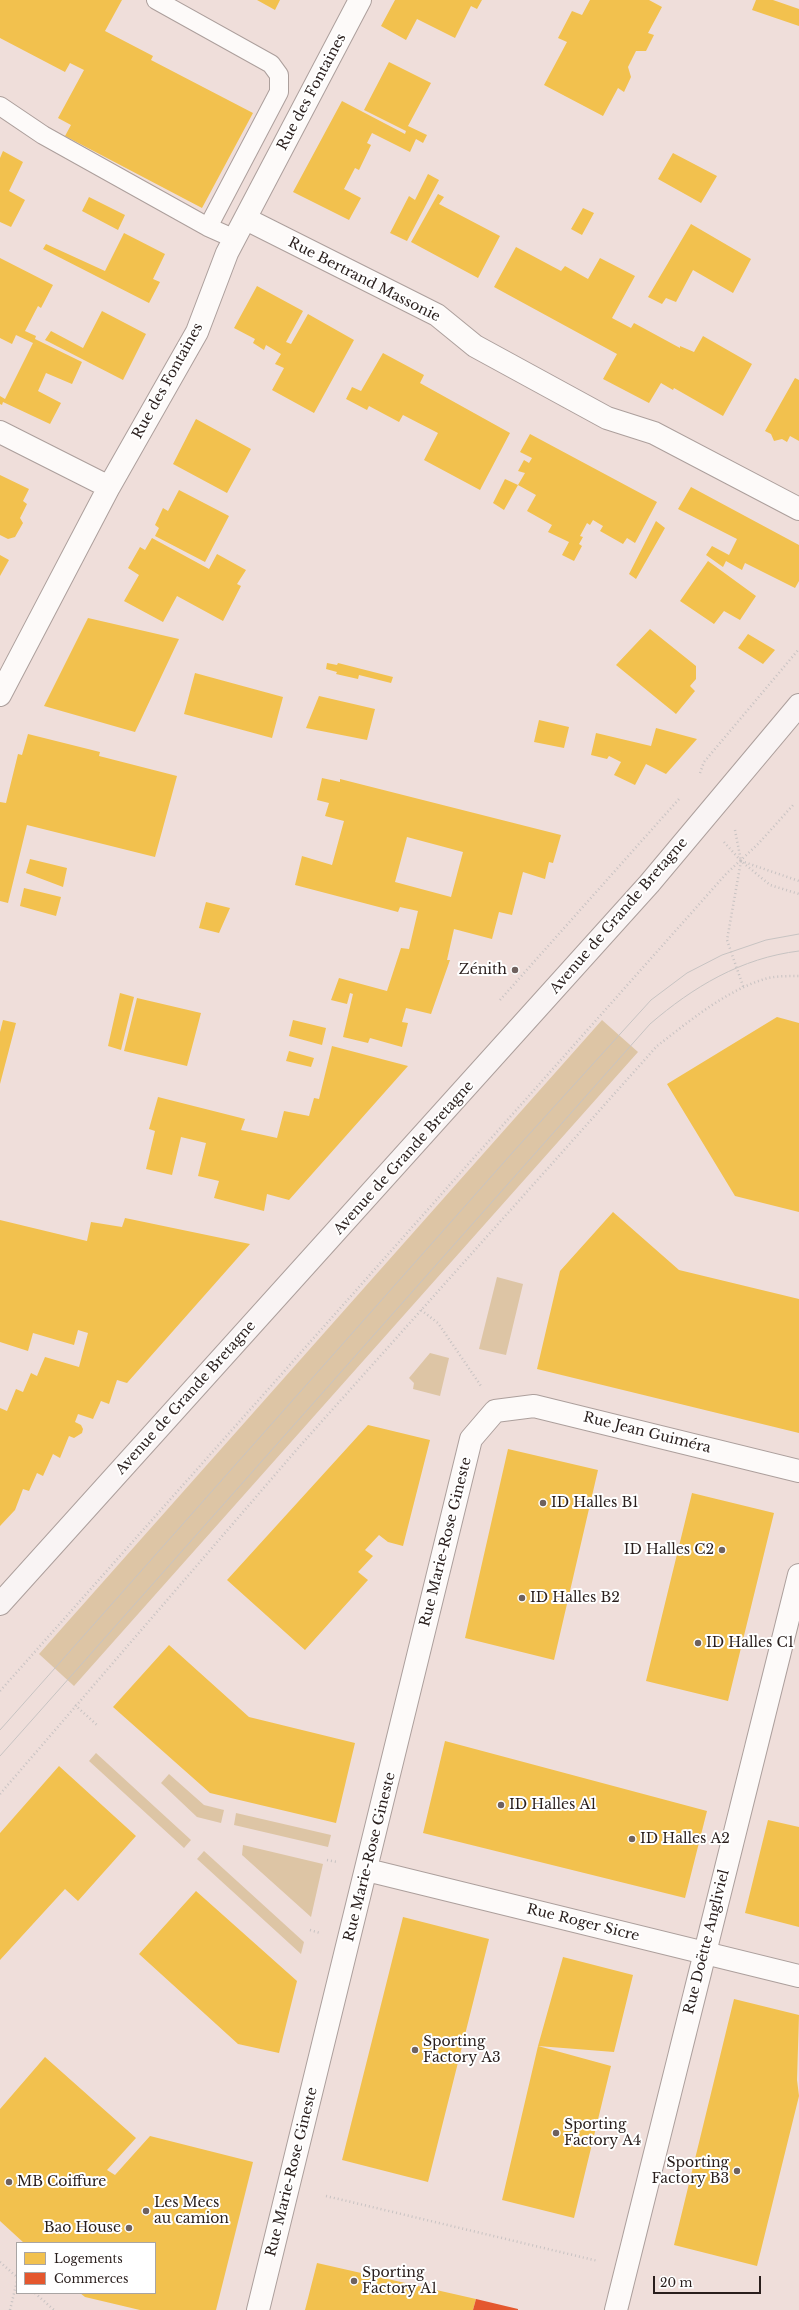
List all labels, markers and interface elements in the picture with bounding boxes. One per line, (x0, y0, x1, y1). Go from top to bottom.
street label: Rue des Fontaines (274, 31, 350, 153)
street label: Rue Bertrand Massonie (285, 234, 443, 326)
street label: Rue des Fontaines (129, 320, 207, 442)
street label: Avenue de Grande Bretagne (547, 835, 691, 997)
place label: Zénith (459, 962, 507, 978)
marker: Zénith (510, 965, 520, 975)
street label: Avenue de Grande Bretagne (331, 1078, 477, 1238)
street label: Avenue de Grande Bretagne (113, 1318, 259, 1478)
street label: Rue Jean Guiméra (581, 1409, 713, 1457)
street label: Rue Marie-Rose Gineste (417, 1456, 475, 1628)
place label: ID Halles B1 (551, 1495, 638, 1511)
marker: ID Halles B1 (538, 1498, 548, 1508)
place label: ID Halles C2 (624, 1542, 714, 1558)
marker: ID Halles C2 (717, 1545, 727, 1555)
place label: ID Halles B2 (530, 1590, 620, 1606)
marker: ID Halles B2 (517, 1593, 527, 1603)
place label: ID Halles C1 (706, 1635, 794, 1651)
marker: ID Halles C1 (693, 1638, 703, 1648)
street label: Rue Marie-Rose Gineste (341, 1771, 399, 1943)
place label: ID Halles A1 (509, 1797, 596, 1813)
marker: ID Halles A1 (496, 1800, 506, 1810)
place label: ID Halles A2 (640, 1831, 730, 1847)
marker: ID Halles A2 (627, 1834, 637, 1844)
street label: Rue Doëtte Angliviel (681, 1868, 733, 2016)
street label: Rue Roger Sicre (525, 1901, 641, 1945)
place label: Sporting Factory A3 (423, 2034, 501, 2066)
marker: Sporting Factory A3 (410, 2045, 420, 2055)
street label: Rue Marie-Rose Gineste (263, 2086, 321, 2258)
place label: Sporting Factory A4 (564, 2117, 641, 2150)
marker: Sporting Factory A4 (551, 2128, 561, 2138)
place label: Sporting Factory B3 (651, 2155, 729, 2188)
marker: Sporting Factory B3 (732, 2166, 742, 2176)
place label: MB Coiffure (17, 2174, 106, 2190)
marker: MB Coiffure (4, 2177, 14, 2187)
place label: Les Mecs au camion (154, 2195, 229, 2228)
marker: Les Mecs au camion (141, 2206, 151, 2216)
place label: Bao House (44, 2220, 121, 2236)
marker: Bao House (124, 2223, 134, 2233)
legend (16, 2242, 156, 2294)
text: Logements (54, 2251, 123, 2266)
place label: Sporting Factory A1 (362, 2265, 437, 2298)
scale bar (655, 2268, 763, 2294)
text: Commerces (54, 2271, 128, 2286)
text: 20 m (660, 2275, 692, 2290)
marker: Sporting Factory A1 (349, 2276, 359, 2286)

